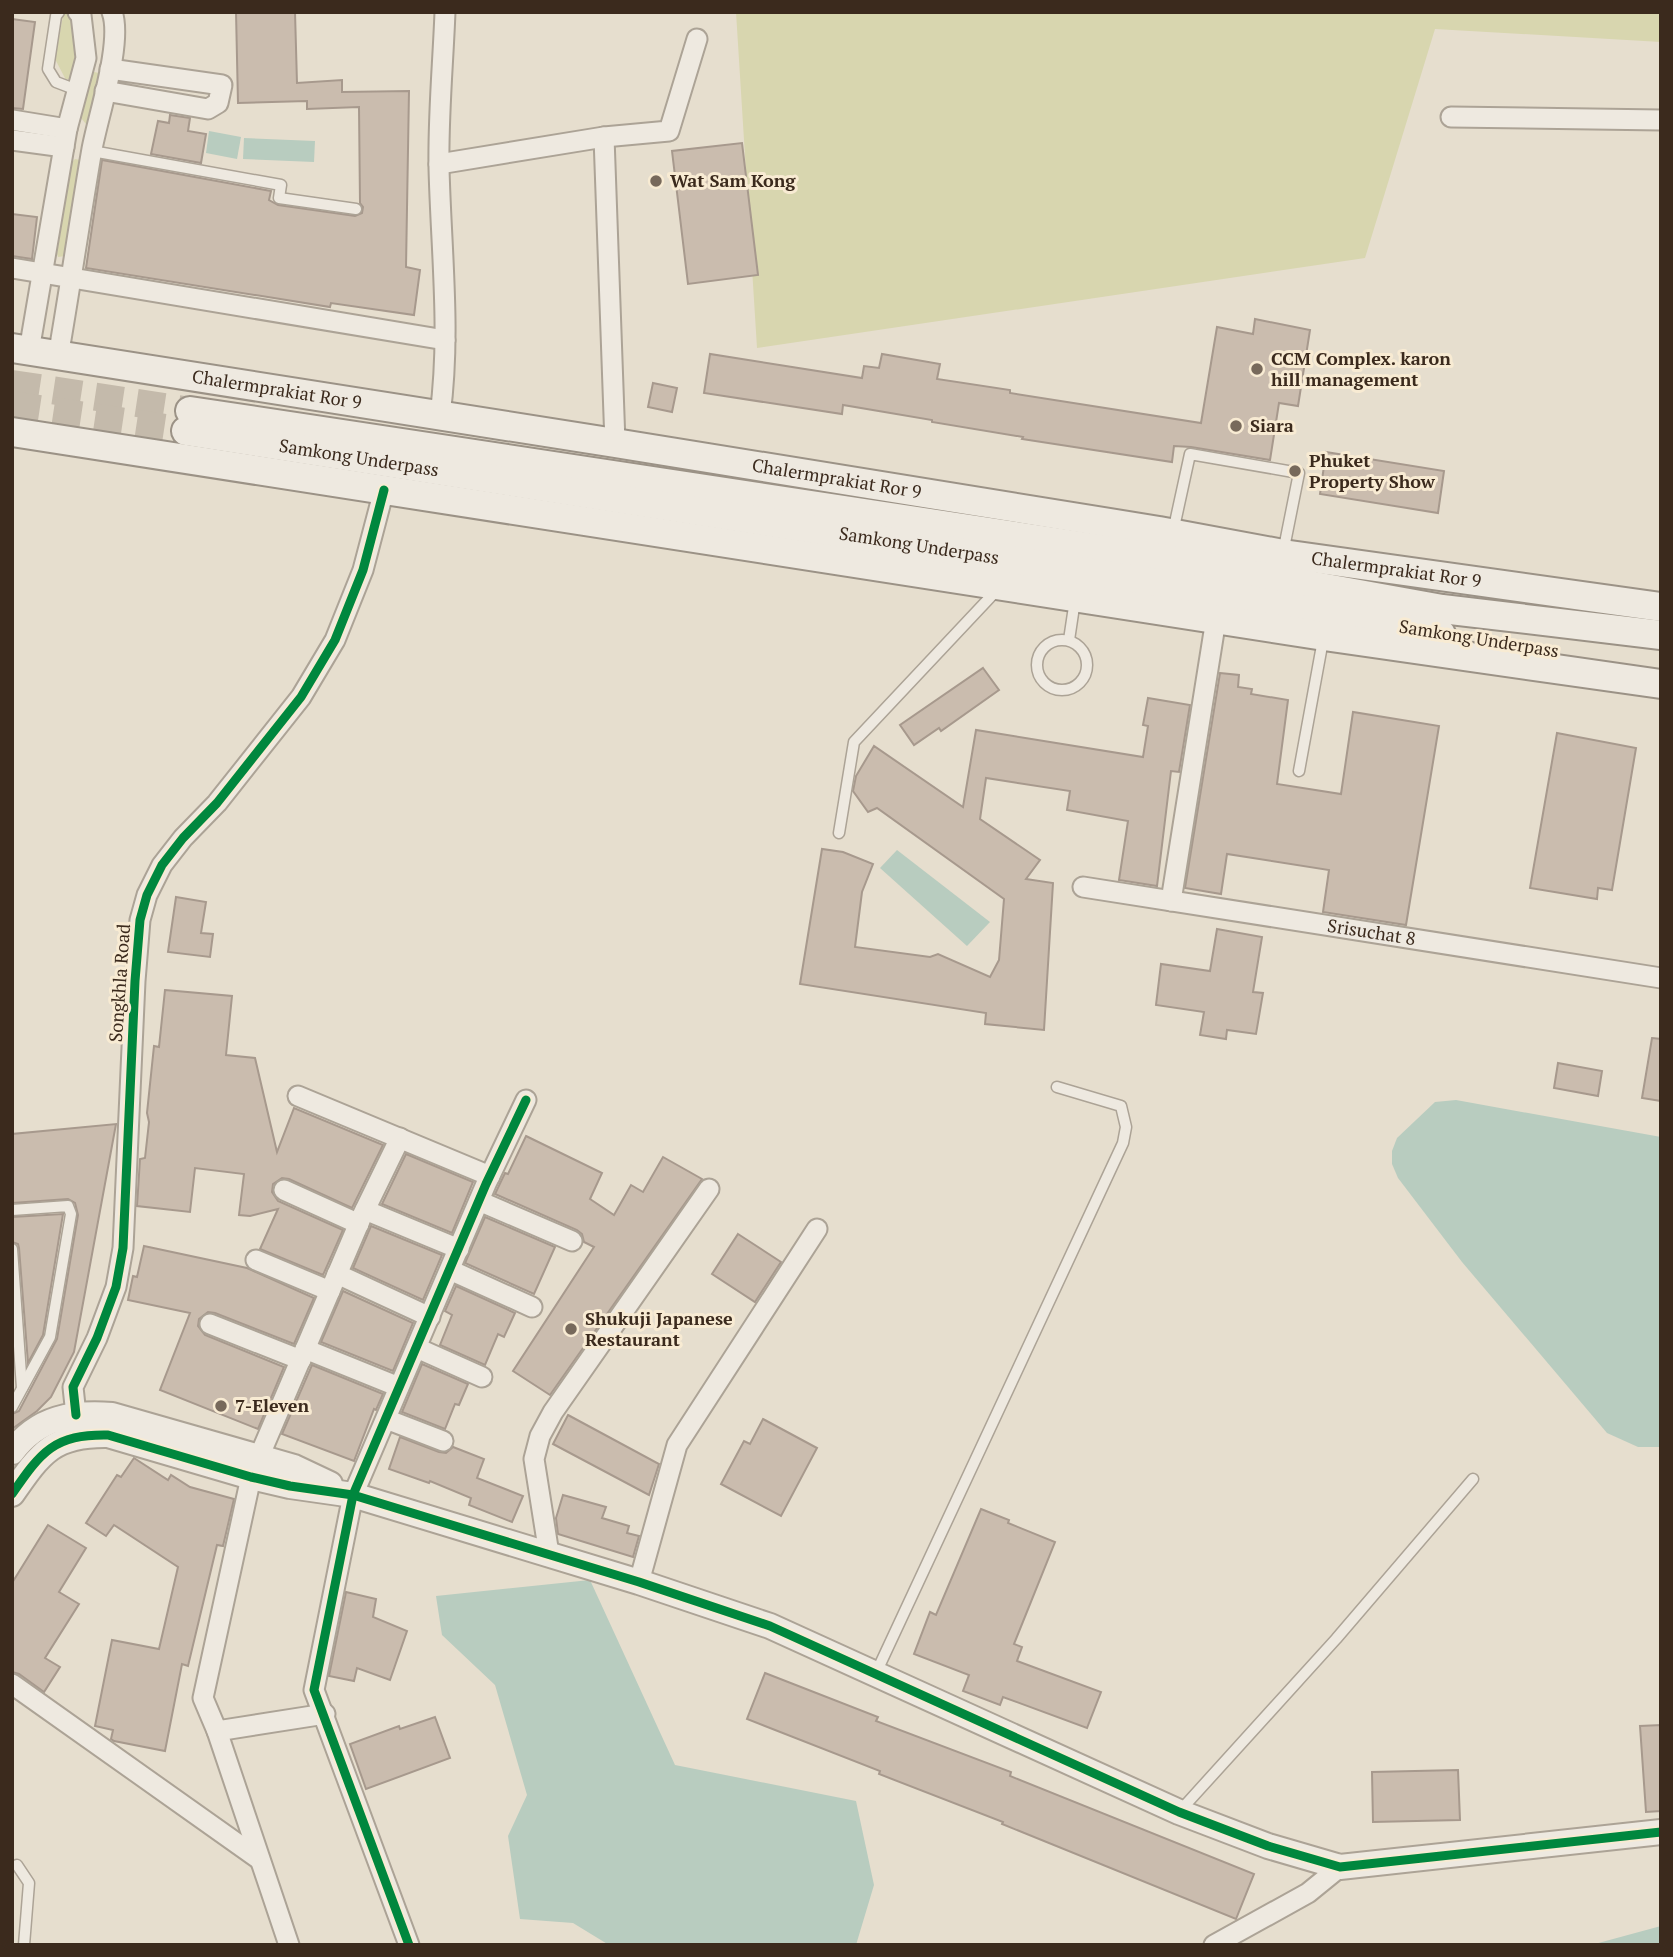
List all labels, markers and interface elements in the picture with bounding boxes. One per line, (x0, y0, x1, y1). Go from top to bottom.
place label: Wat Sam Kong (670, 168, 796, 192)
marker: Wat Sam Kong (648, 173, 664, 189)
place label: CCM Complex. karon hill management (1271, 346, 1451, 391)
marker: CCM Complex. karon hill management (1249, 361, 1265, 377)
street label: Chalermprakiat Ror 9 (190, 364, 363, 414)
place label: Siara (1250, 413, 1294, 437)
marker: Siara (1228, 418, 1244, 434)
street label: Samkong Underpass (277, 433, 441, 481)
place label: Phuket Property Show (1309, 448, 1436, 493)
street label: Chalermprakiat Ror 9 (750, 452, 923, 503)
marker: Phuket Property Show (1287, 463, 1303, 479)
street label: Samkong Underpass (838, 520, 1001, 569)
street label: Chalermprakiat Ror 9 (1310, 545, 1483, 593)
street label: Samkong Underpass (1398, 614, 1561, 662)
street label: Srisuchat 8 (1326, 913, 1417, 950)
street label: Songkhla Road (103, 923, 135, 1043)
place label: Shukuji Japanese Restaurant (585, 1306, 733, 1351)
marker: Shukuji Japanese Restaurant (563, 1321, 579, 1337)
place label: 7-Eleven (235, 1393, 309, 1417)
marker: 7-Eleven (213, 1398, 229, 1414)

